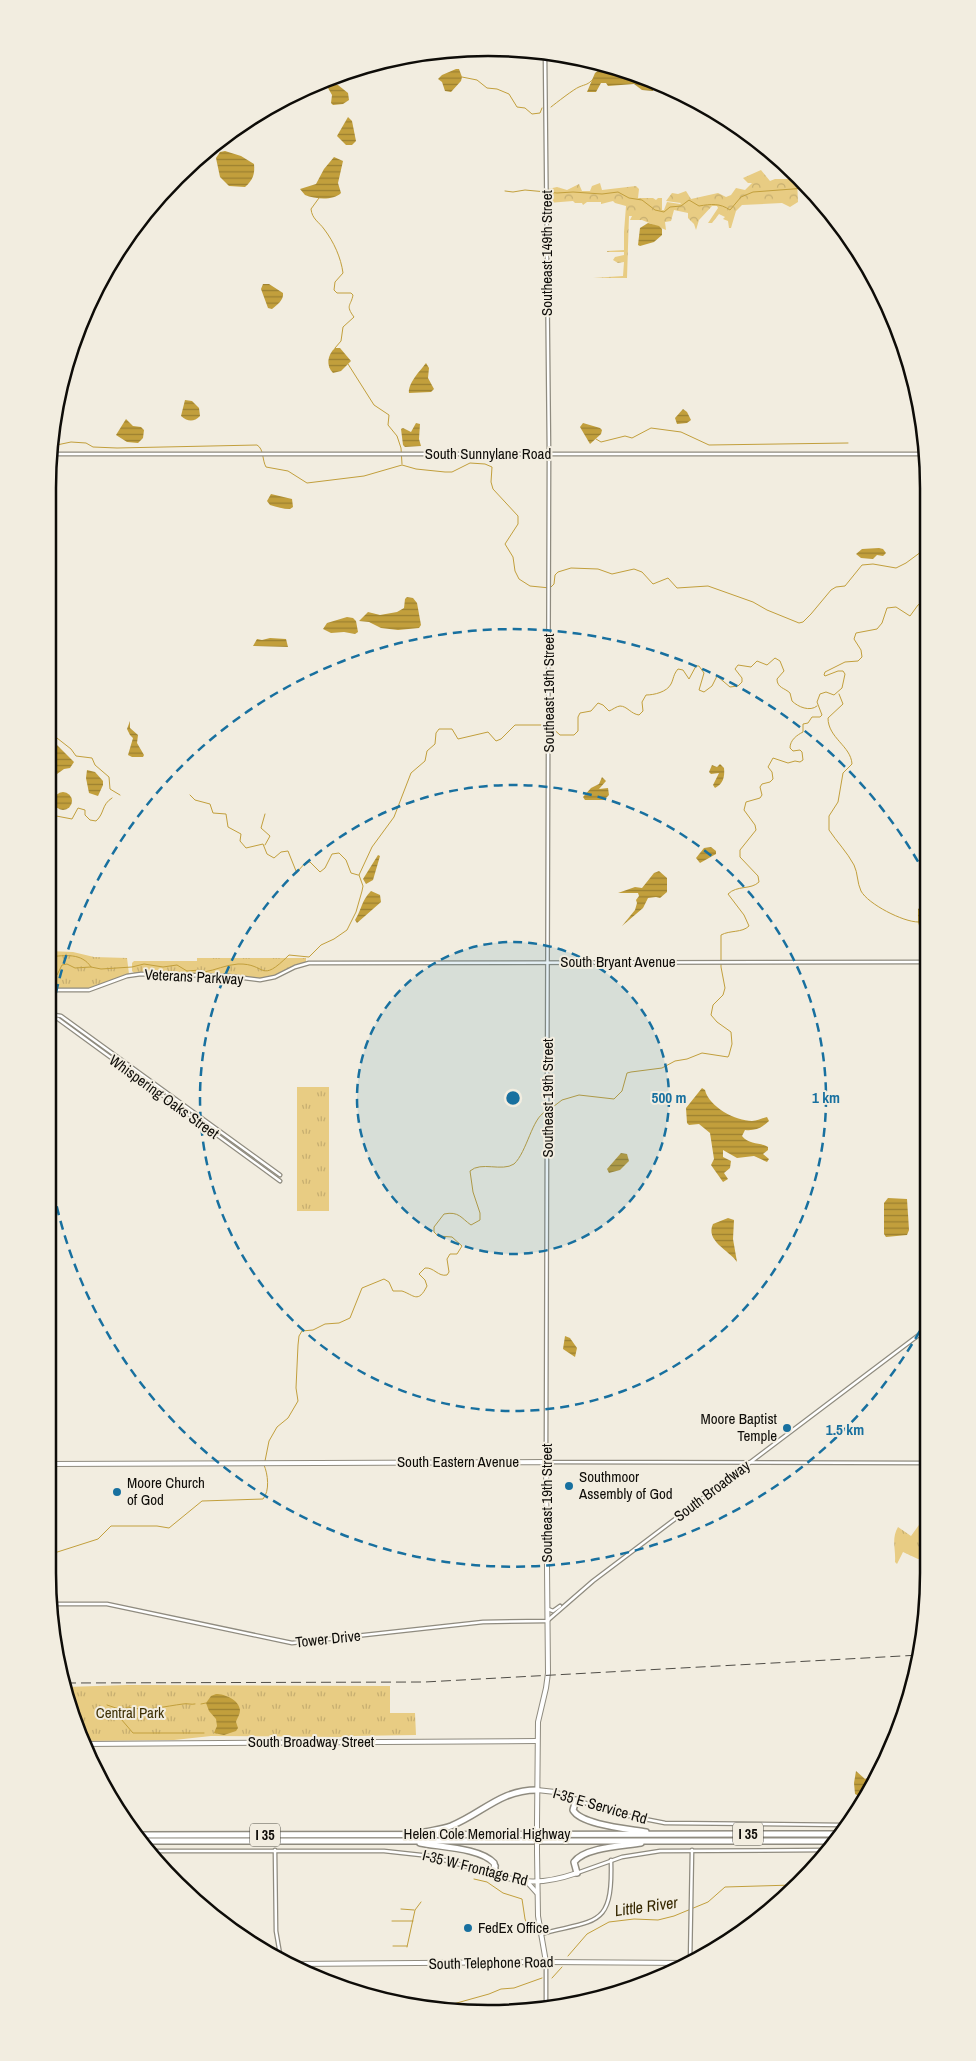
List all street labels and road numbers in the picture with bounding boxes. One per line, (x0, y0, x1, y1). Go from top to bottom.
street label: Southeast 149th Street (536, 190, 557, 316)
street label: South Sunnylane Road (425, 443, 551, 464)
street label: Southeast 19th Street (538, 633, 559, 753)
street label: South Bryant Avenue (560, 951, 676, 972)
street label: Veterans Parkway (144, 963, 245, 990)
street label: Southeast 19th Street (537, 1038, 558, 1158)
street label: Whispering Oaks Street (105, 1050, 224, 1144)
street label: Southeast 19th Street (536, 1443, 557, 1563)
street label: South Eastern Avenue (397, 1451, 519, 1472)
street label: South Broadway (669, 1455, 755, 1526)
street label: Tower Drive (294, 1625, 362, 1652)
street label: South Broadway Street (248, 1731, 375, 1752)
street label: I-35 E Service Rd (551, 1782, 650, 1829)
road number: I 35 (733, 1822, 763, 1846)
street label: Helen Cole Memorial Highway (404, 1823, 571, 1844)
road number: I 35 (250, 1824, 280, 1846)
street label: I-35 W Frontage Rd (420, 1844, 530, 1891)
street label: South Telephone Road (428, 1951, 554, 1974)

